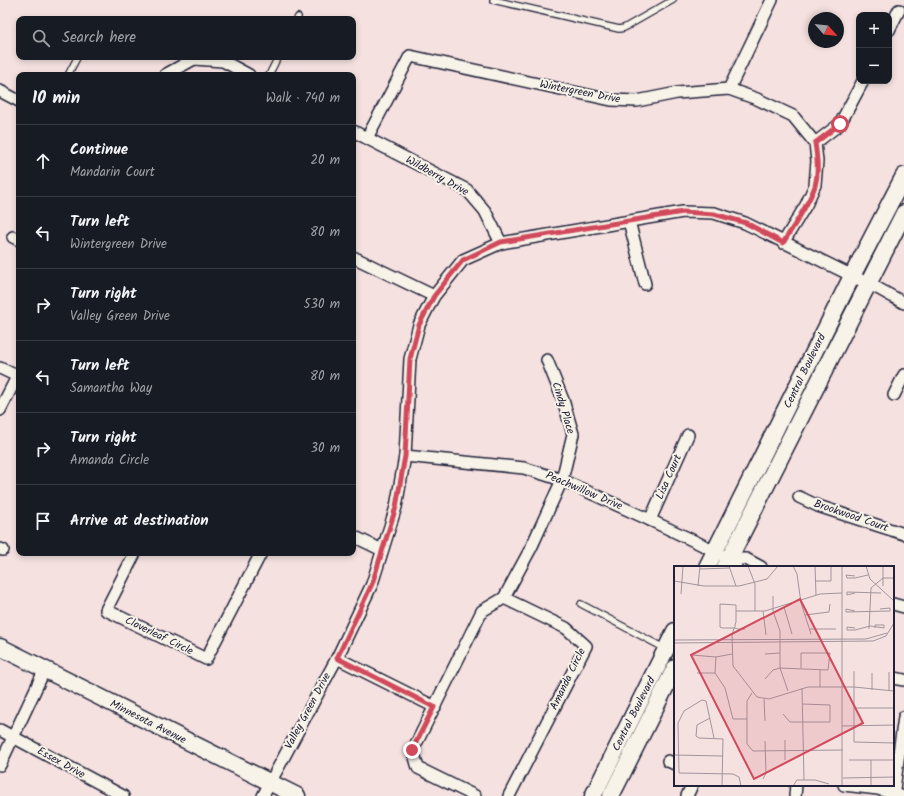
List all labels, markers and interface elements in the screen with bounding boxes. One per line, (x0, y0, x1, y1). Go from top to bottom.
north arrow (808, 12, 844, 48)
map controls (856, 12, 892, 84)
button: + (856, 12, 892, 48)
search box (16, 16, 356, 60)
text: Search here (62, 26, 136, 50)
icon: search (30, 27, 52, 49)
button: − (856, 48, 892, 84)
street label: Wintergreen Drive (538, 75, 622, 109)
text: 10 min (32, 85, 80, 112)
text: Walk · 740 m (266, 88, 340, 109)
route start (831, 115, 849, 133)
text: Continue (70, 138, 128, 162)
icon: ahead (32, 150, 54, 172)
text: 20 m (310, 150, 340, 171)
street label: Wildberry Drive (402, 151, 472, 201)
text: Mandarin Court (70, 162, 155, 183)
text: Turn left (70, 210, 130, 234)
icon: left (32, 222, 54, 244)
text: 80 m (310, 222, 340, 243)
text: Wintergreen Drive (70, 234, 167, 255)
text: Turn right (70, 282, 137, 306)
icon: right (32, 294, 54, 316)
text: 530 m (304, 294, 340, 315)
text: Valley Green Drive (70, 306, 170, 327)
street label: Central Boulevard (779, 330, 831, 412)
text: Turn left (70, 354, 130, 378)
icon: left (32, 366, 54, 388)
text: 80 m (310, 366, 340, 387)
text: Samantha Way (70, 378, 152, 399)
street label: Cindy Place (547, 380, 579, 436)
text: Turn right (70, 426, 137, 450)
icon: right (32, 438, 54, 460)
text: 30 m (311, 438, 340, 459)
text: Amanda Circle (70, 450, 149, 471)
street label: Lisa Court (651, 451, 687, 502)
street label: Peachwillow Drive (543, 467, 625, 515)
street label: Brookwood Court (811, 495, 891, 537)
text: Arrive at destination (70, 509, 209, 533)
icon: arrive (32, 510, 54, 532)
inset map (674, 566, 894, 786)
street label: Cloverleaf Circle (122, 612, 196, 660)
street label: Amanda Circle (545, 645, 591, 713)
street label: Valley Green Drive (280, 669, 336, 752)
street label: Central Boulevard (607, 673, 661, 754)
street label: Minnesota Avenue (107, 695, 189, 749)
route end (403, 741, 421, 759)
street label: Essex Drive (34, 742, 89, 784)

